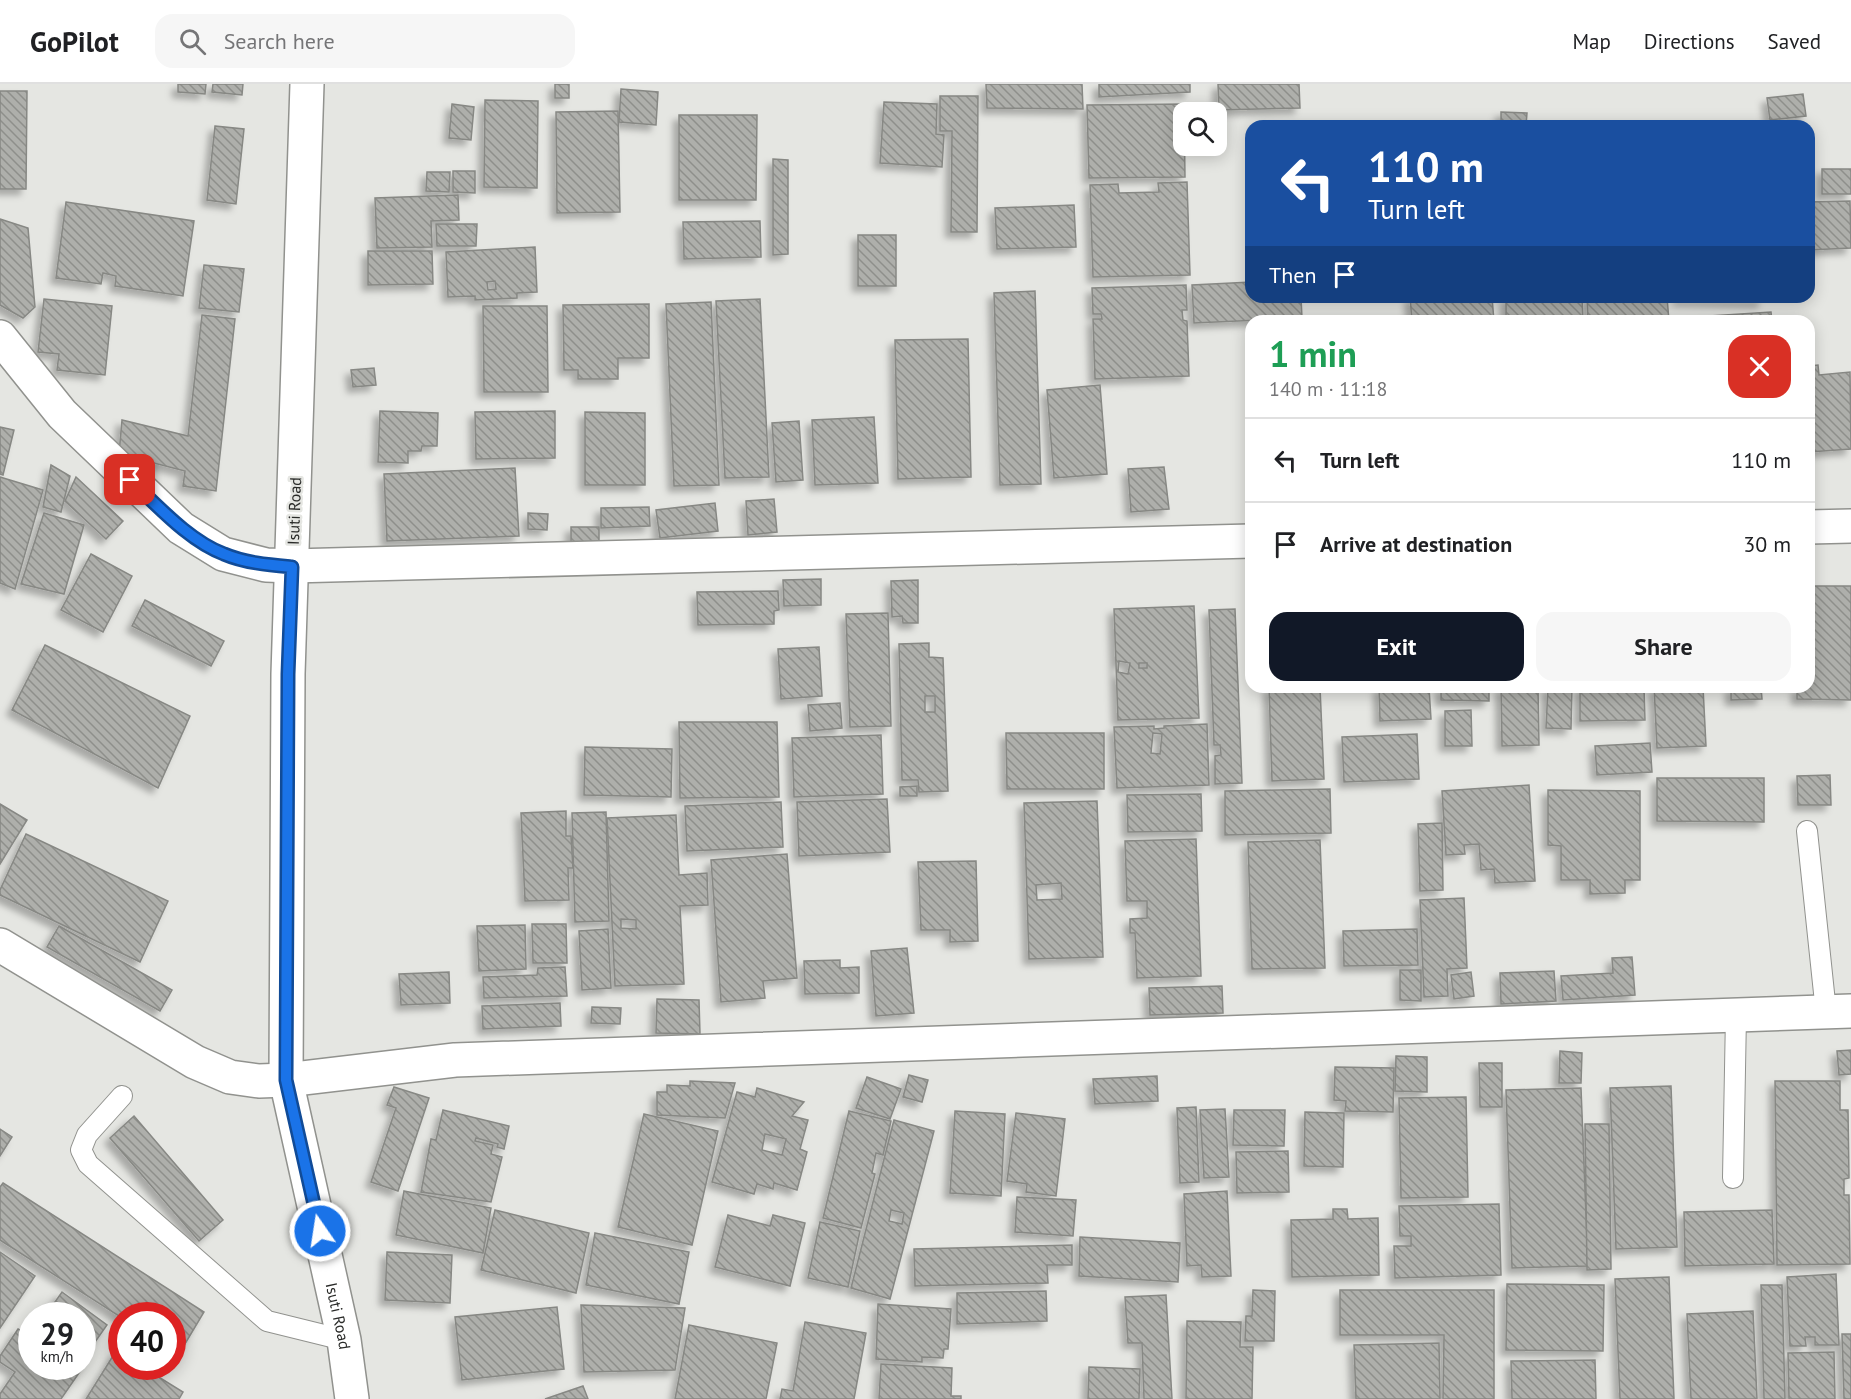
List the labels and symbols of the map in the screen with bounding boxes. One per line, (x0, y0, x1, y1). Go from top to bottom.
pin (104, 454, 155, 505)
street label: Isuti Road (283, 477, 305, 545)
position arrow (288, 1199, 352, 1263)
street label: Isuti Road (321, 1281, 355, 1351)
speed limit sign: 40 (108, 1302, 186, 1380)

